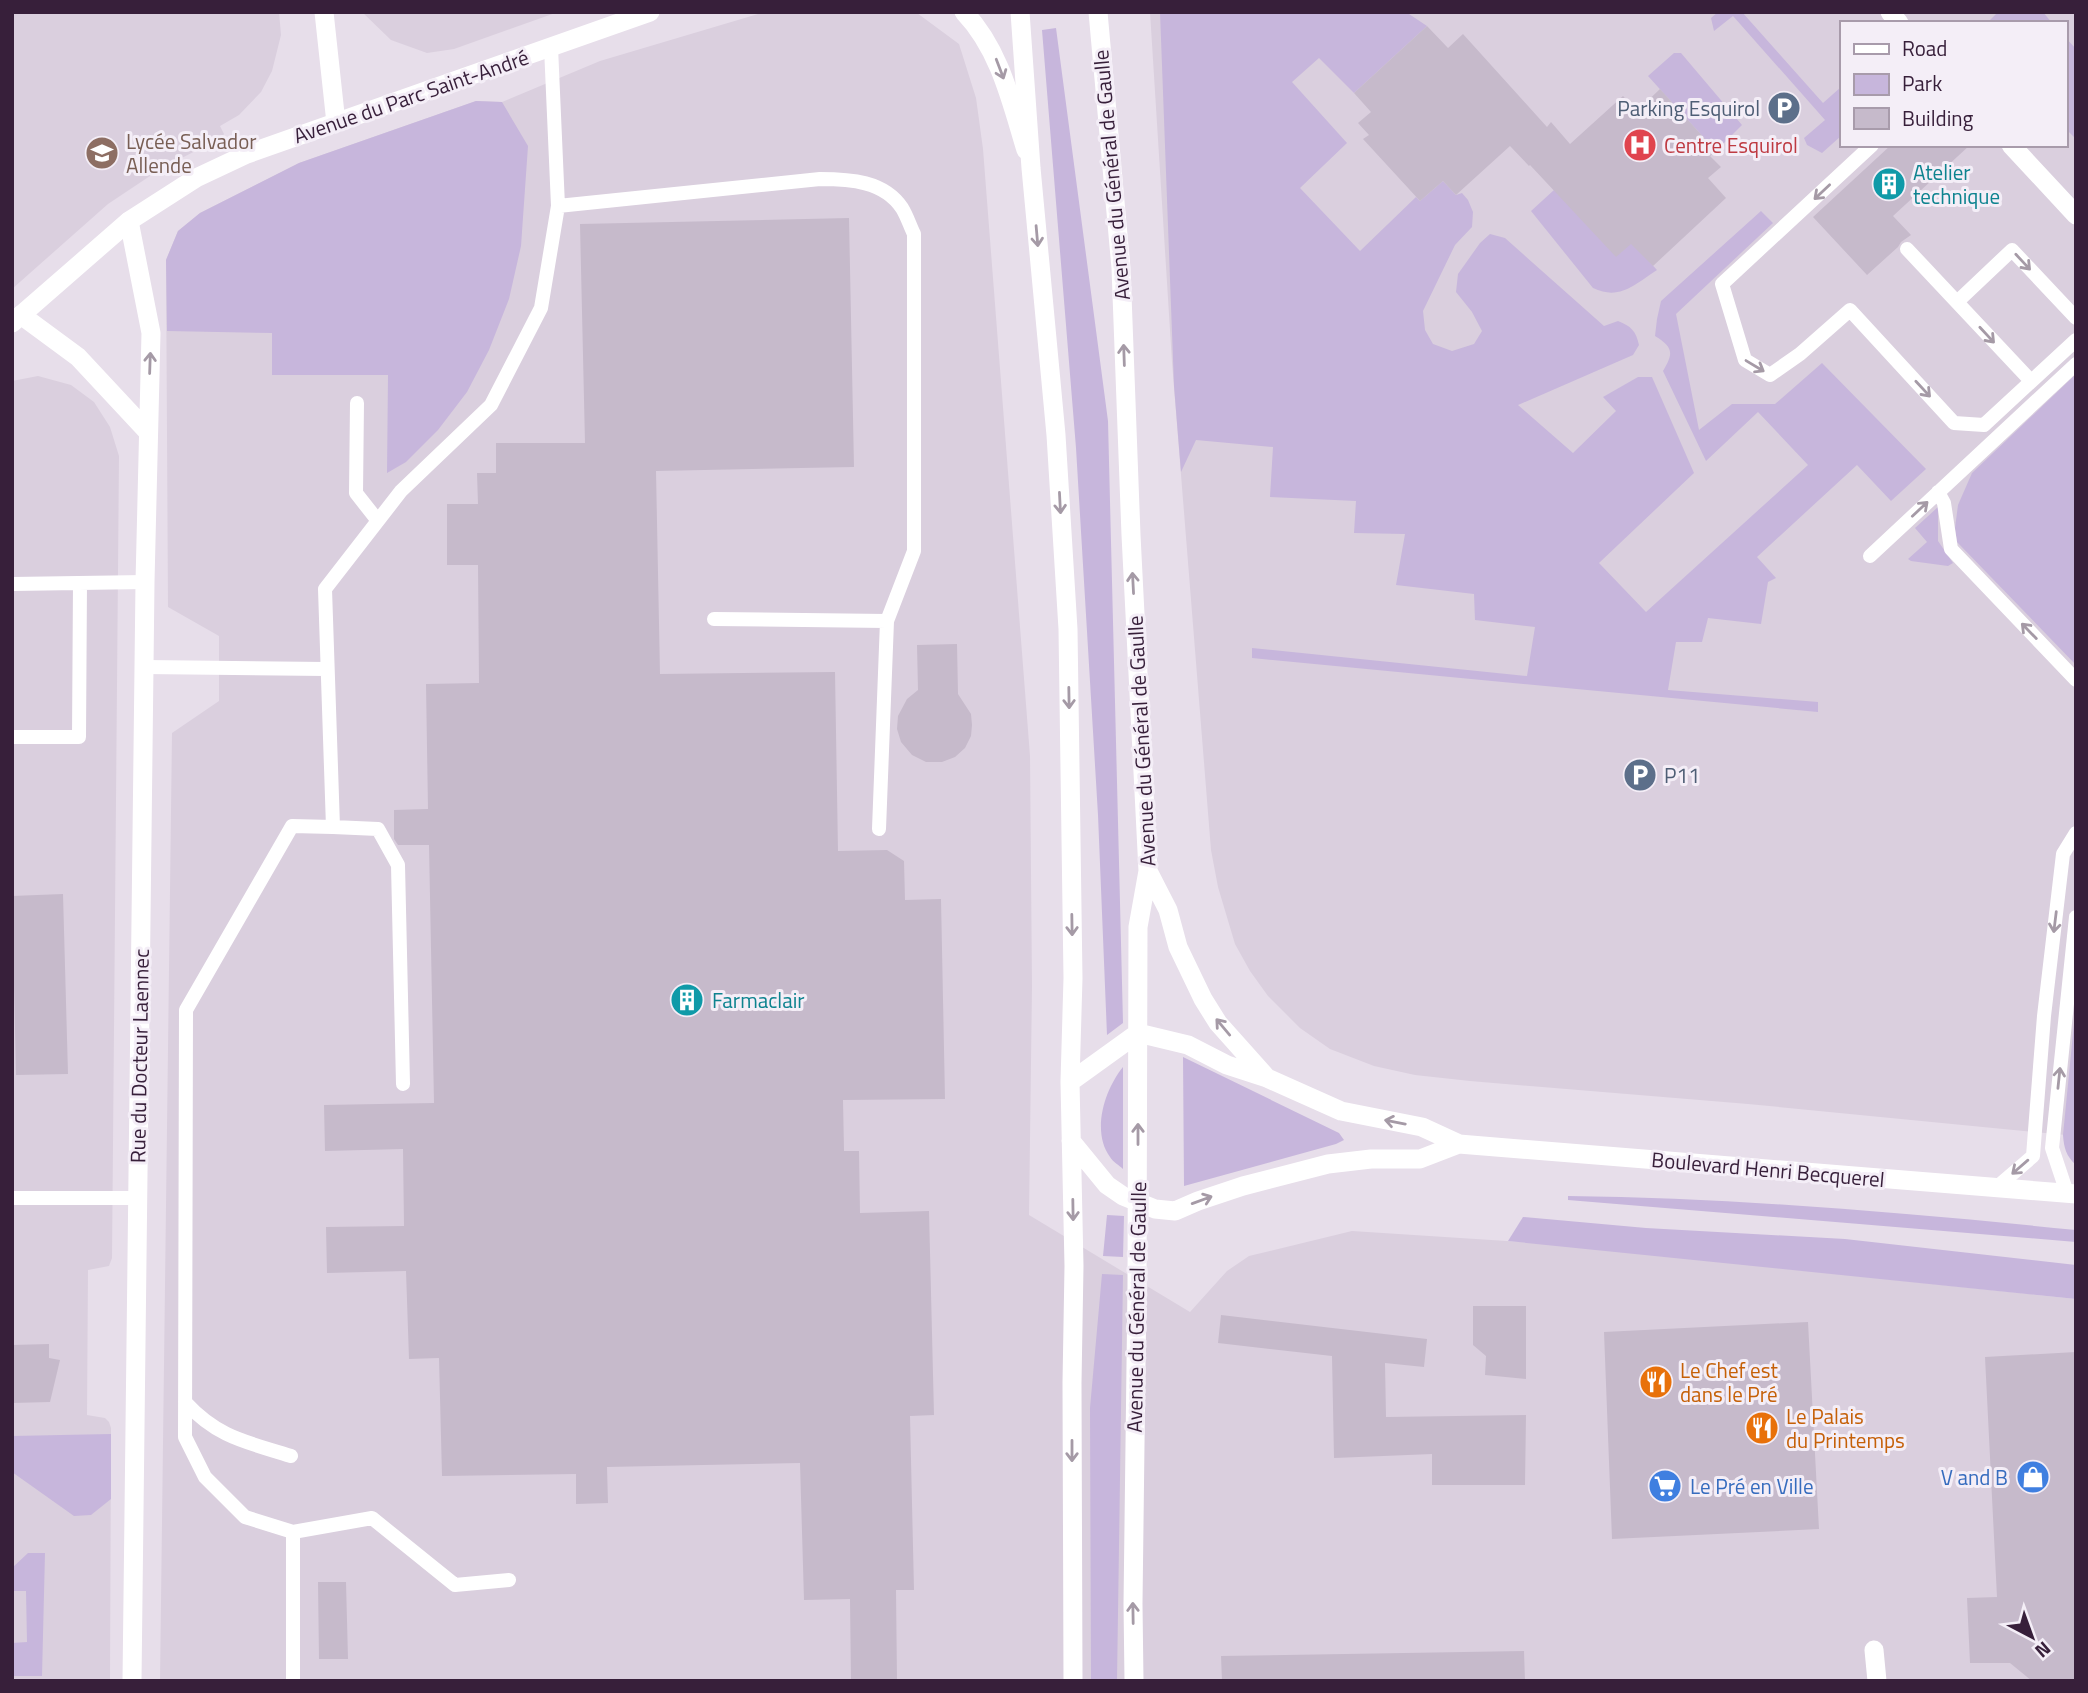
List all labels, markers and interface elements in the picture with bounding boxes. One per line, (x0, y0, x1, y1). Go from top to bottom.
legend (1840, 21, 2067, 147)
text: Road (1902, 32, 1947, 64)
street label: Avenue du Parc Saint-André (289, 41, 533, 151)
street label: Avenue du Général de Gaulle (1084, 49, 1138, 301)
one-way arrow (995, 58, 1008, 79)
text: Park (1902, 67, 1942, 99)
parking icon: Parking Esquirol (1765, 89, 1803, 127)
place label: Parking Esquirol (1617, 92, 1760, 124)
text: Building (1902, 102, 1974, 134)
place label: Lycée Salvador Allende (126, 125, 257, 181)
hospital icon: Centre Esquirol (1621, 126, 1659, 164)
place label: Centre Esquirol (1664, 129, 1798, 161)
school or university icon: Lycée Salvador Allende (83, 134, 121, 172)
place label: Atelier technique (1913, 156, 2000, 212)
building icon: Atelier technique (1870, 165, 1908, 203)
one-way arrow (1814, 183, 1831, 200)
one-way arrow (1031, 224, 1044, 246)
one-way arrow (2015, 253, 2032, 270)
one-way arrow (1978, 326, 1995, 343)
one-way arrow (1118, 344, 1131, 367)
one-way arrow (143, 352, 156, 375)
one-way arrow (1745, 359, 1765, 373)
one-way arrow (1914, 380, 1931, 397)
one-way arrow (1054, 491, 1067, 514)
one-way arrow (1911, 501, 1928, 518)
one-way arrow (1127, 571, 1140, 594)
street label: Avenue du Général de Gaulle (1118, 615, 1164, 867)
one-way arrow (2020, 622, 2037, 639)
one-way arrow (1062, 686, 1076, 709)
parking icon: P11 (1621, 756, 1659, 794)
place label: P11 (1664, 759, 1700, 791)
one-way arrow (2048, 910, 2061, 932)
one-way arrow (1065, 913, 1079, 936)
street label: Rue du Docteur Laennec (121, 949, 157, 1163)
building icon: Farmaclair (668, 981, 706, 1019)
place label: Farmaclair (712, 984, 805, 1016)
one-way arrow (1215, 1018, 1231, 1036)
one-way arrow (2053, 1068, 2066, 1090)
one-way arrow (1384, 1115, 1407, 1128)
one-way arrow (1131, 1123, 1145, 1146)
street label: Boulevard Henri Becquerel (1650, 1143, 1886, 1195)
one-way arrow (2011, 1159, 2029, 1175)
street label: Avenue du Général de Gaulle (1118, 1181, 1154, 1433)
one-way arrow (1191, 1193, 1213, 1205)
one-way arrow (1066, 1198, 1080, 1221)
place label: Le Chef est dans le Pré (1680, 1354, 1778, 1410)
restaurant icon: Le Chef est dans le Pré (1637, 1363, 1675, 1401)
place label: Le Palais du Printemps (1786, 1400, 1905, 1456)
restaurant icon: Le Palais du Printemps (1743, 1409, 1781, 1447)
one-way arrow (1065, 1440, 1079, 1463)
shop icon: V and B (2014, 1458, 2052, 1496)
place label: V and B (1941, 1461, 2008, 1493)
supermarket icon: Le Pré en Ville (1646, 1467, 1684, 1505)
place label: Le Pré en Ville (1690, 1470, 1814, 1502)
one-way arrow (1126, 1601, 1140, 1624)
north arrow (1997, 1602, 2067, 1672)
text: N (2029, 1635, 2058, 1665)

